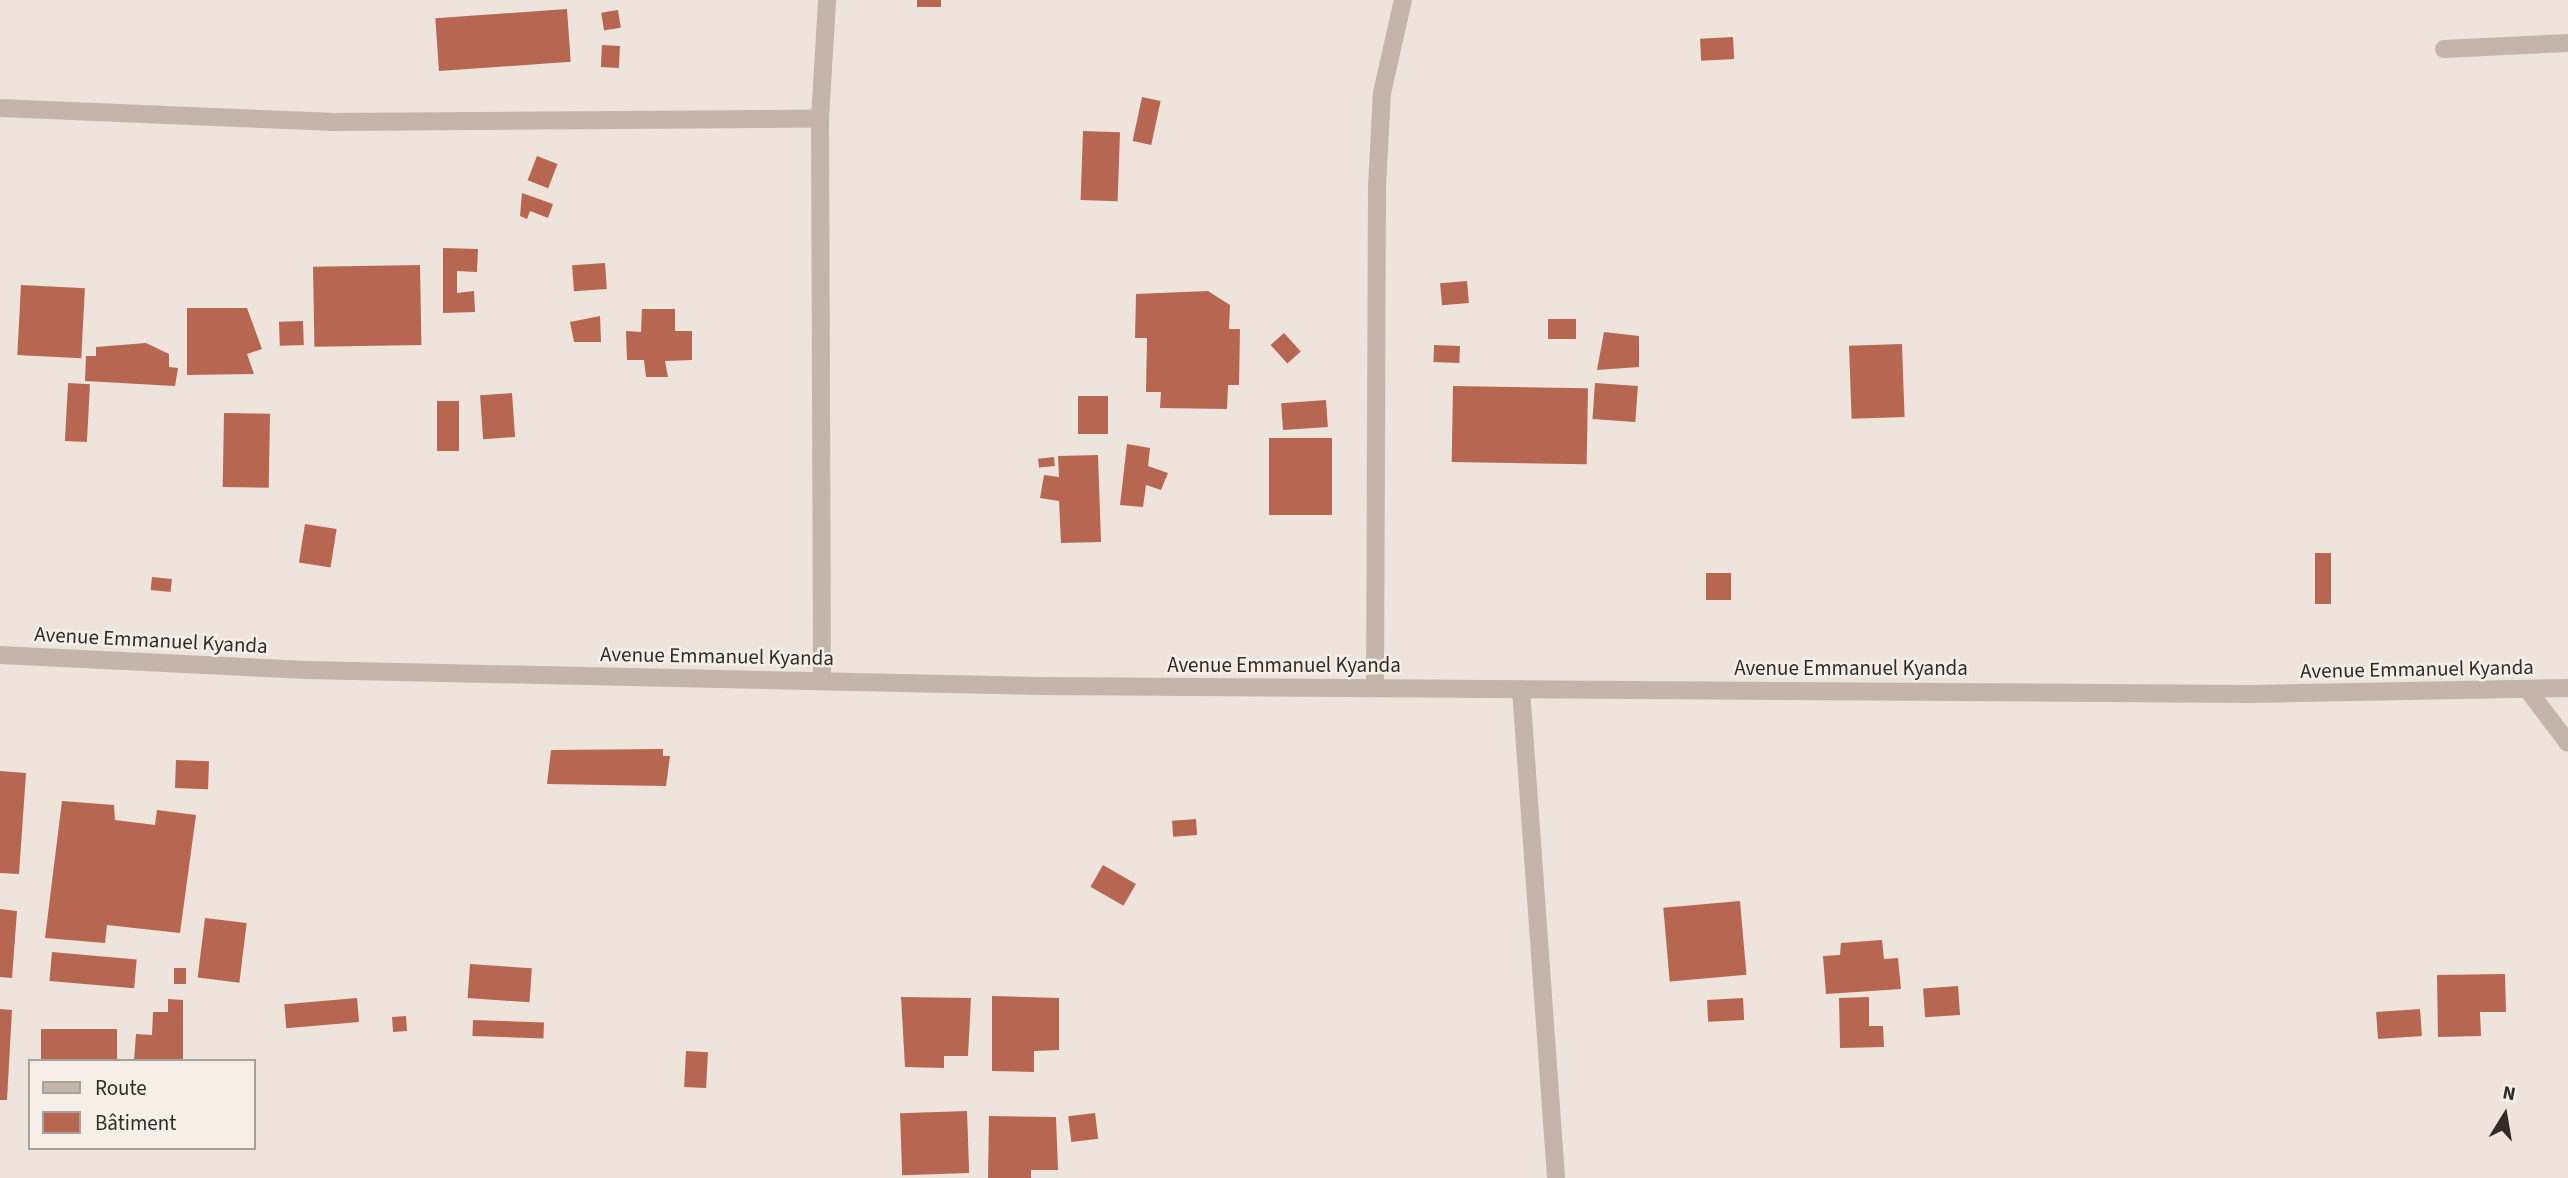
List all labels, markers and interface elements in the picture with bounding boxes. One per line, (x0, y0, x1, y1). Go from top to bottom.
street label: Avenue Emmanuel Kyanda (34, 621, 268, 659)
street label: Avenue Emmanuel Kyanda (600, 641, 834, 671)
street label: Avenue Emmanuel Kyanda (1167, 652, 1401, 678)
street label: Avenue Emmanuel Kyanda (2300, 654, 2534, 684)
street label: Avenue Emmanuel Kyanda (1734, 655, 1968, 681)
legend (28, 1059, 256, 1150)
text: Route (95, 1073, 147, 1103)
text: N (2500, 1079, 2518, 1108)
north arrow (2470, 1080, 2540, 1150)
text: Bâtiment (95, 1108, 176, 1138)

